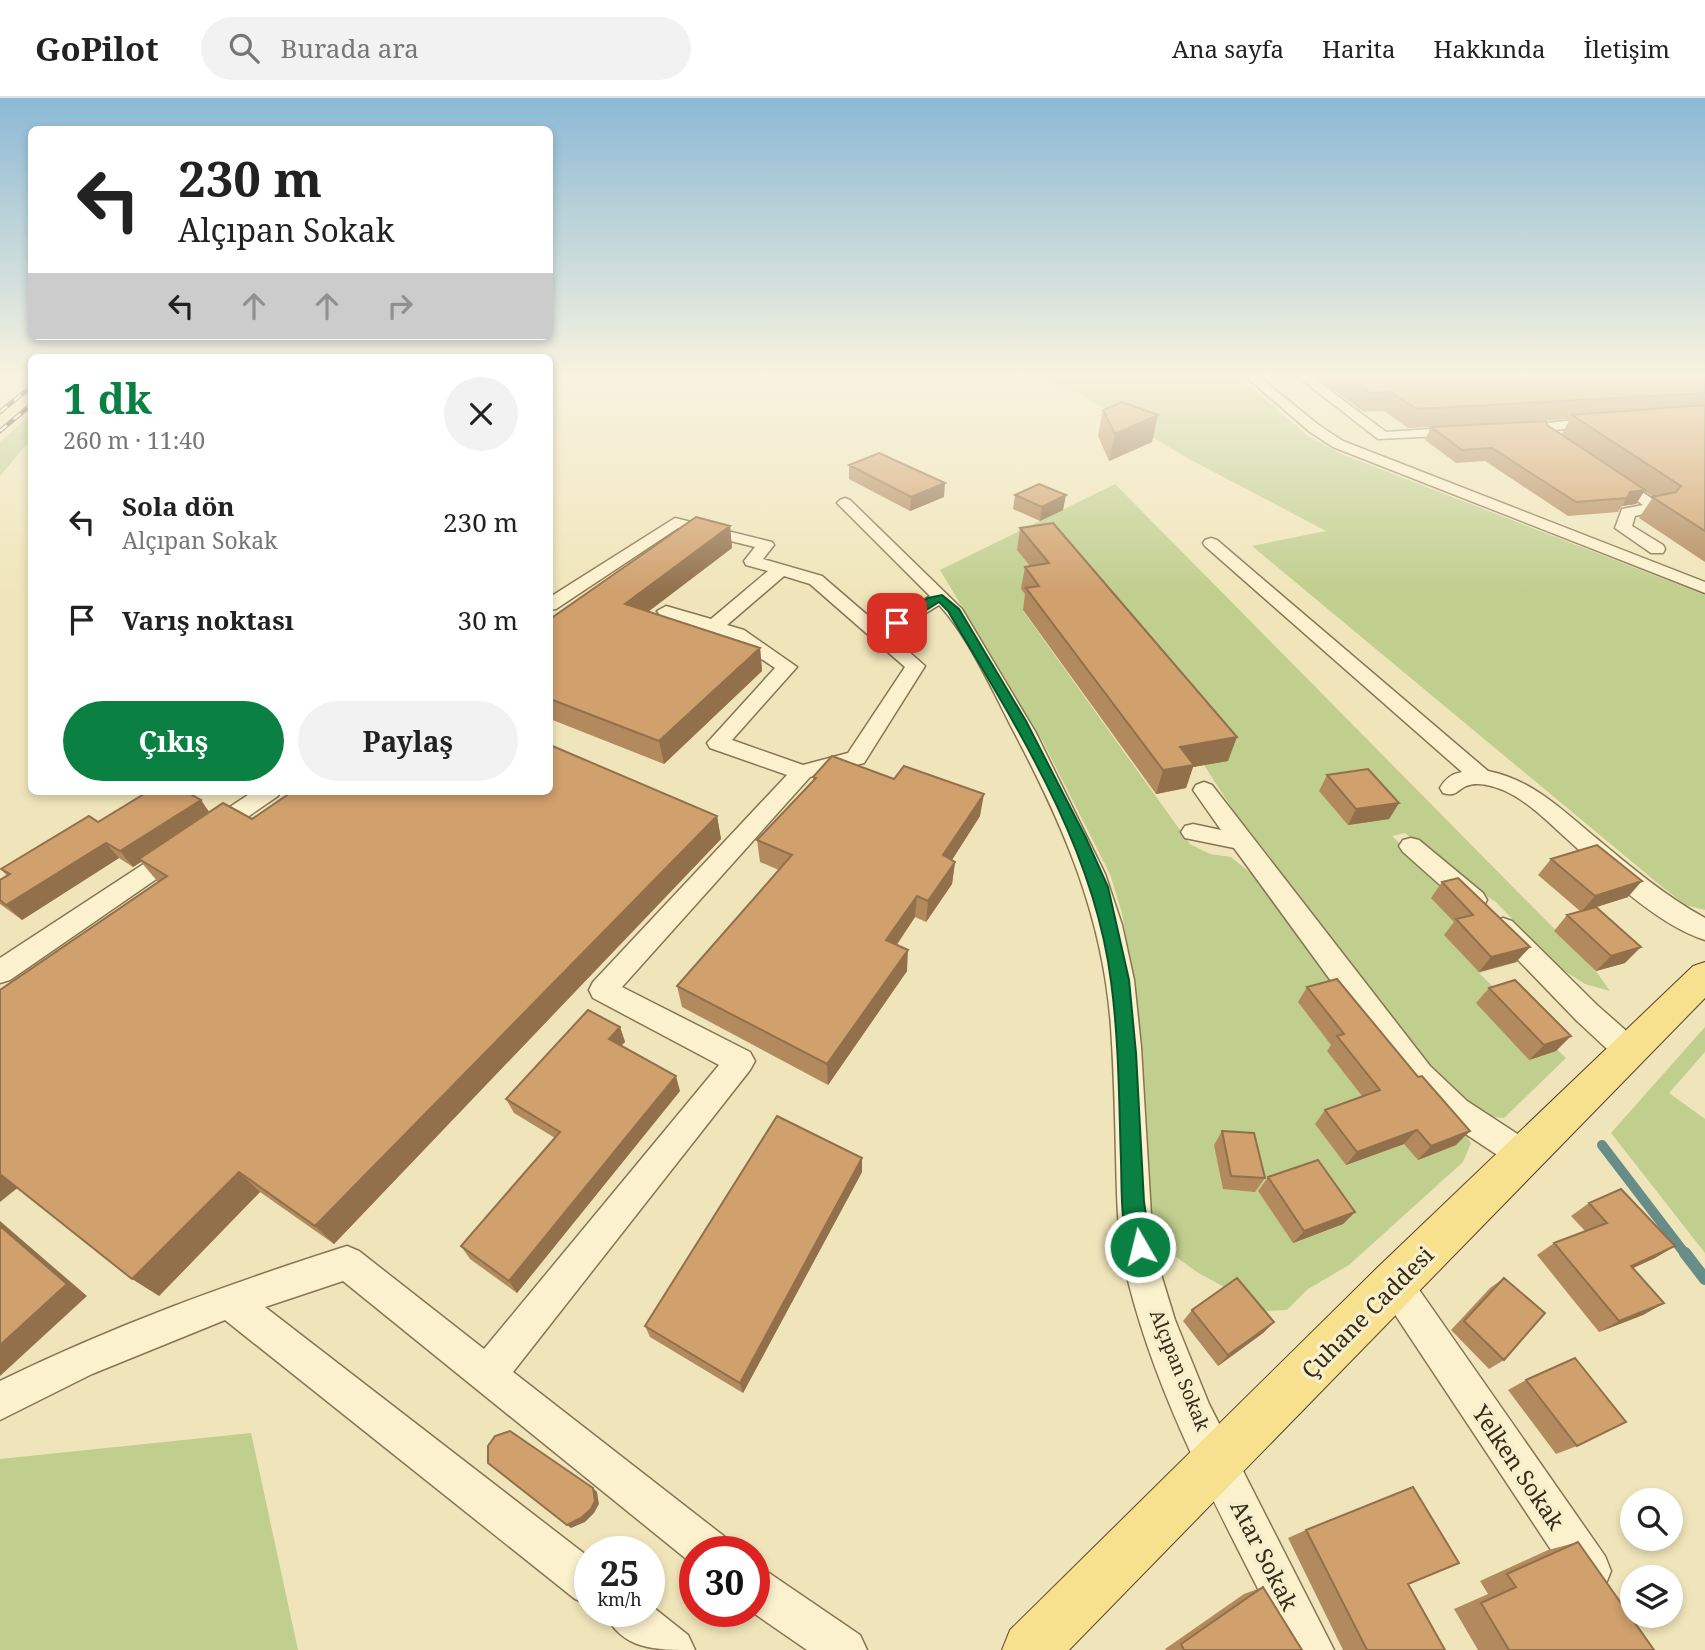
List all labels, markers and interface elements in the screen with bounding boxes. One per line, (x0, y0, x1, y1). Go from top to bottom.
search box (201, 17, 691, 80)
text: GoPilot (35, 26, 159, 71)
icon: search (225, 29, 263, 67)
text: Burada ara (281, 30, 419, 66)
text: Ana sayfa (1172, 32, 1284, 65)
text: Harita (1322, 32, 1396, 65)
text: Hakkında (1434, 32, 1546, 65)
text: İletişim (1584, 32, 1670, 65)
text: 230 m (178, 145, 322, 211)
icon: left (63, 154, 154, 245)
text: Alçıpan Sokak (178, 208, 394, 251)
icon: left (162, 287, 200, 325)
icon: ahead (235, 287, 273, 325)
icon: ahead (308, 287, 346, 325)
icon: right (381, 287, 419, 325)
text: 1 dk (63, 369, 152, 426)
button: close (444, 377, 518, 451)
text: 260 m · 11:40 (63, 424, 205, 456)
text: Sola dön (122, 488, 235, 524)
icon: left (63, 503, 101, 541)
text: 230 m (443, 504, 518, 540)
text: Alçıpan Sokak (122, 524, 278, 556)
pin (867, 593, 927, 653)
icon: arrive (63, 601, 101, 639)
text: Varış noktası (122, 602, 294, 638)
text: 30 m (458, 602, 518, 638)
icon: arrive (878, 604, 916, 642)
button: Çıkış (63, 701, 284, 781)
button: Paylaş (298, 701, 518, 781)
position arrow (1103, 1210, 1177, 1284)
street label: Çuhane Caddesi (1294, 1238, 1441, 1385)
street label: Alçıpan Sokak (1144, 1306, 1216, 1435)
street label: Yelken Sokak (1465, 1398, 1573, 1536)
map controls (1620, 1488, 1683, 1628)
button: search (1620, 1488, 1683, 1551)
street label: Atar Sokak (1224, 1494, 1307, 1616)
speed limit sign: 30 (679, 1536, 770, 1627)
text: 25 (600, 1549, 639, 1596)
button: layers (1620, 1565, 1683, 1628)
text: km/h (597, 1587, 642, 1611)

